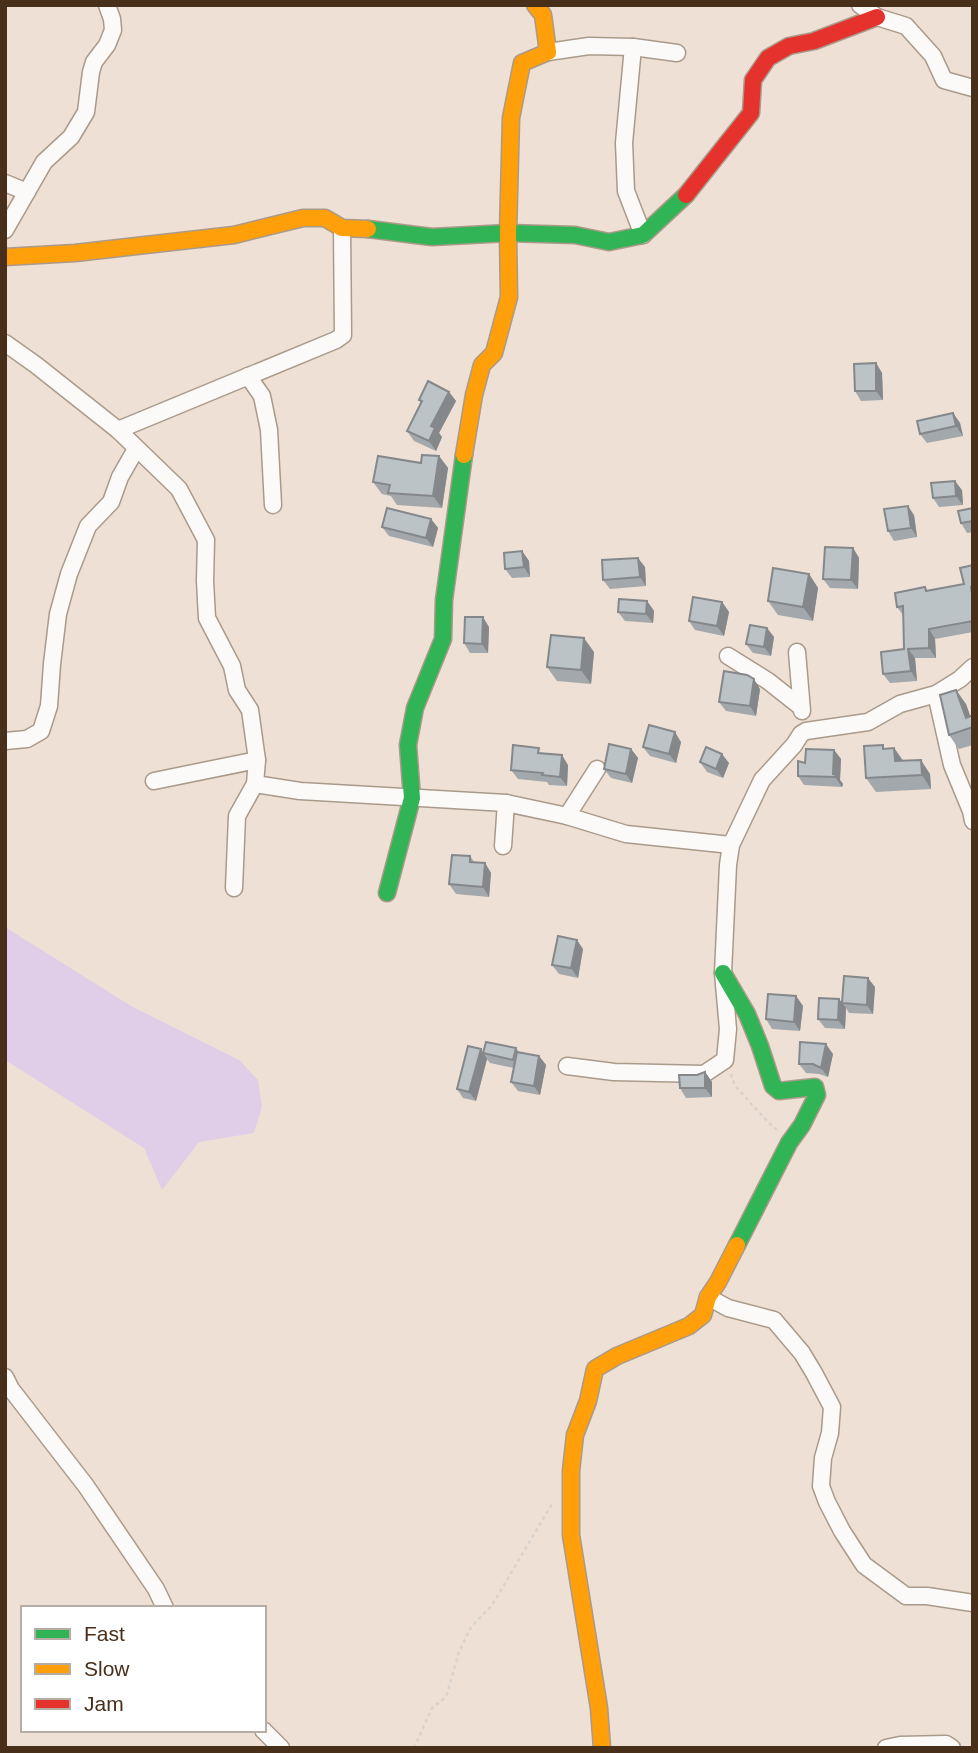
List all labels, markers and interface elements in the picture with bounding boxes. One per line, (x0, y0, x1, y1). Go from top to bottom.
legend (21, 1606, 266, 1732)
text: Fast (84, 1622, 125, 1645)
text: Slow (84, 1657, 130, 1680)
text: Jam (84, 1692, 124, 1715)

